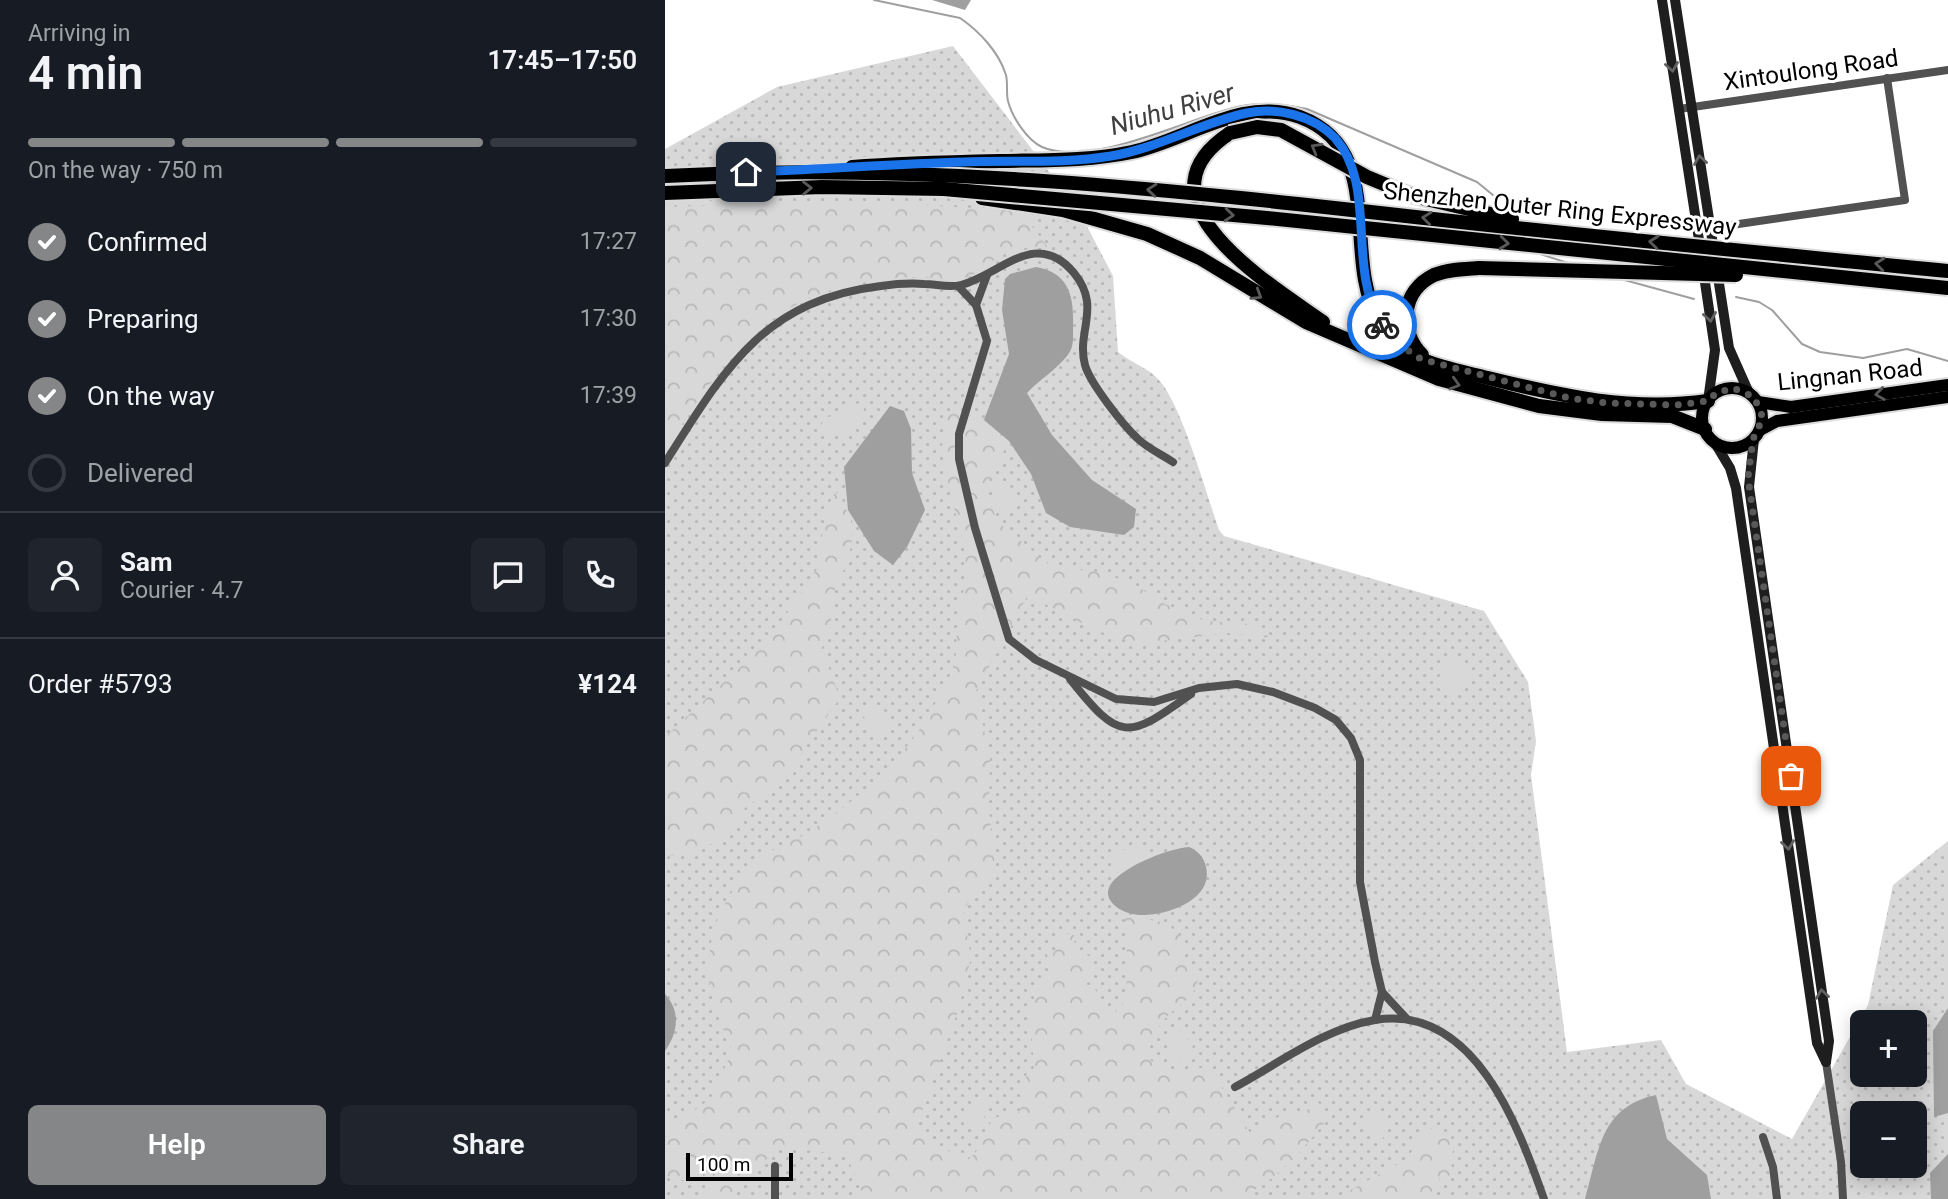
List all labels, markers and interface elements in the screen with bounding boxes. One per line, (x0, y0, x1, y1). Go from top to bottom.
text: Arriving in (28, 20, 131, 47)
street label: Xintoulong Road (1722, 44, 1900, 96)
text: 17:45–17:50 (487, 45, 637, 75)
text: 4 min (28, 46, 143, 100)
one-way arrow (1664, 62, 1679, 73)
water label: Niuhu River (1106, 77, 1239, 141)
pin (716, 142, 776, 202)
one-way arrow (1311, 143, 1324, 156)
icon: home (727, 153, 765, 191)
one-way arrow (1693, 154, 1708, 166)
text: On the way · 750 m (28, 157, 223, 184)
street label: Shenzhen Outer Ring Expressway (1382, 177, 1739, 242)
one-way arrow (801, 180, 812, 195)
one-way arrow (1147, 182, 1158, 197)
one-way arrow (1224, 207, 1235, 222)
one-way arrow (1422, 211, 1433, 226)
icon: check (28, 223, 66, 261)
text: Confirmed (87, 227, 208, 257)
text: 17:27 (580, 228, 637, 255)
one-way arrow (1498, 235, 1510, 250)
one-way arrow (1648, 235, 1659, 250)
one-way arrow (1874, 257, 1885, 272)
one-way arrow (1250, 286, 1263, 299)
courier (1347, 290, 1417, 360)
icon: check (28, 300, 66, 338)
text: Preparing (87, 304, 199, 334)
text: 17:30 (580, 305, 637, 332)
icon: bike (1363, 306, 1401, 344)
one-way arrow (1703, 311, 1718, 322)
street label: Lingnan Road (1776, 353, 1924, 397)
one-way arrow (1449, 376, 1461, 390)
icon: check (28, 377, 66, 415)
text: On the way (87, 381, 215, 411)
text: 17:39 (580, 382, 637, 409)
one-way arrow (1875, 387, 1886, 402)
text: Delivered (87, 458, 194, 488)
button: person (28, 538, 102, 612)
button: chat (471, 538, 545, 612)
button: phone (563, 538, 637, 612)
text: Sam (120, 547, 172, 577)
text: Courier · 4.7 (120, 577, 243, 604)
text: Order #5793 (28, 669, 173, 699)
text: ¥124 (578, 669, 637, 699)
pin (1761, 746, 1821, 806)
icon: bag (1772, 757, 1810, 795)
one-way arrow (1781, 840, 1796, 851)
one-way arrow (1815, 989, 1830, 1000)
map controls (1850, 1010, 1927, 1178)
button: + (1850, 1010, 1927, 1087)
button: − (1850, 1101, 1927, 1178)
button: Help (28, 1105, 326, 1185)
button: Share (340, 1105, 637, 1185)
scale bar (686, 1150, 793, 1182)
text: 100 m (697, 1153, 750, 1176)

